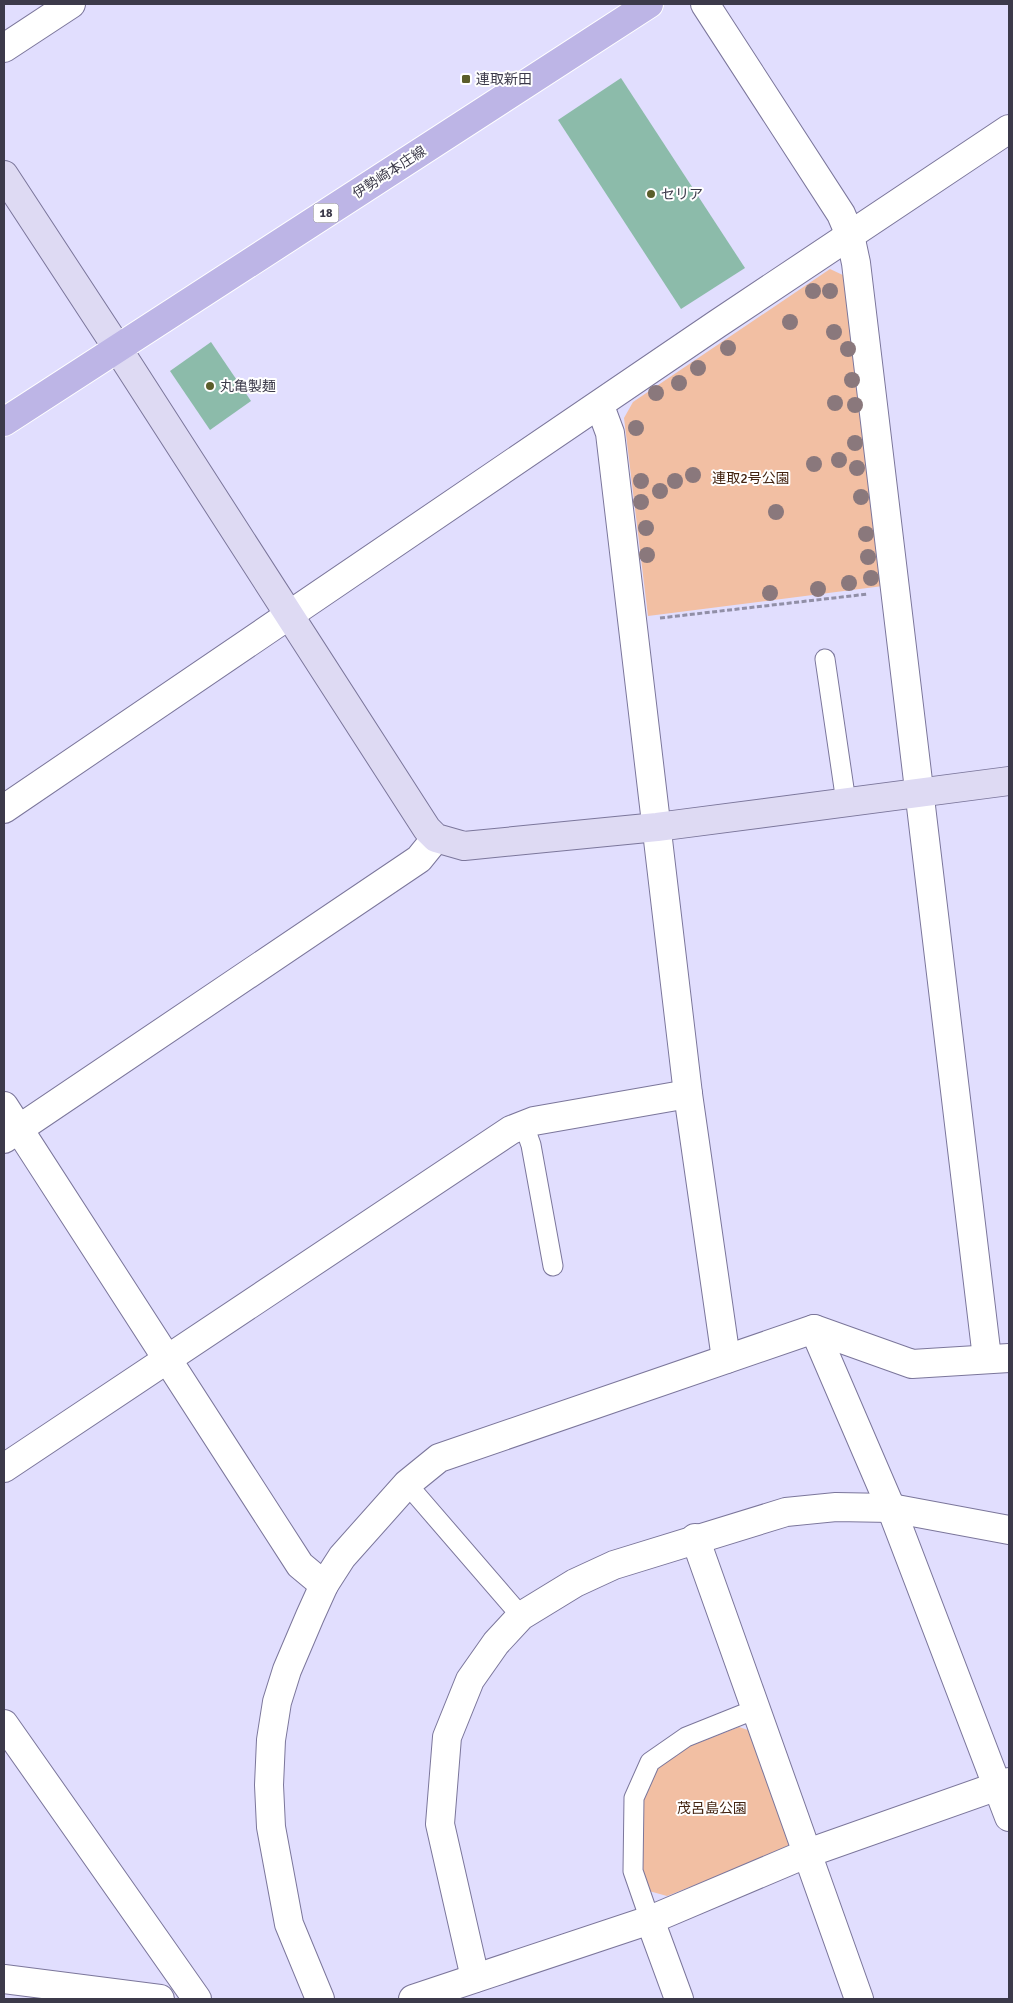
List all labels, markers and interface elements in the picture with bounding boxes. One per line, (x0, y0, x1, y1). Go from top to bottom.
place label: 連取新田 (476, 71, 532, 88)
marker: 連取新田 (460, 73, 472, 85)
street label: 伊勢崎本庄線 (349, 142, 429, 202)
place label: セリア (661, 186, 703, 203)
marker: セリア (645, 188, 657, 200)
road number: 18 (314, 204, 338, 222)
place label: 丸亀製麺 (220, 378, 276, 395)
marker: 丸亀製麺 (204, 380, 216, 392)
park label: 連取2号公園 (712, 470, 790, 487)
park label: 茂呂島公園 (677, 1800, 747, 1817)

